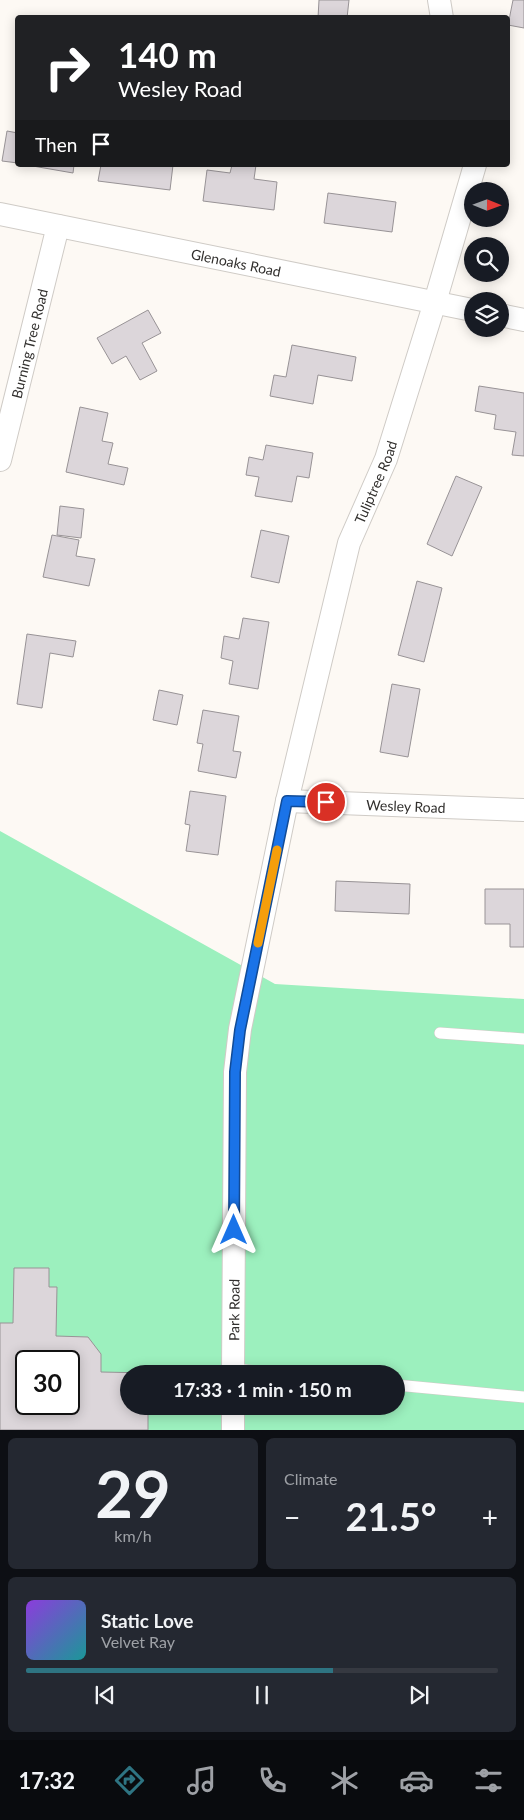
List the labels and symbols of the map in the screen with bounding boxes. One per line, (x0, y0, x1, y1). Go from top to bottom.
north arrow (464, 182, 509, 228)
street label: Glenoaks Road (190, 245, 283, 279)
street label: Burning Tree Road (7, 287, 51, 400)
street label: Tuliptree Road (350, 438, 400, 526)
pin (305, 781, 347, 823)
street label: Wesley Road (366, 796, 446, 816)
position arrow (207, 1203, 259, 1255)
street label: Park Road (225, 1279, 242, 1341)
speed limit sign: 30 (15, 1350, 80, 1415)

